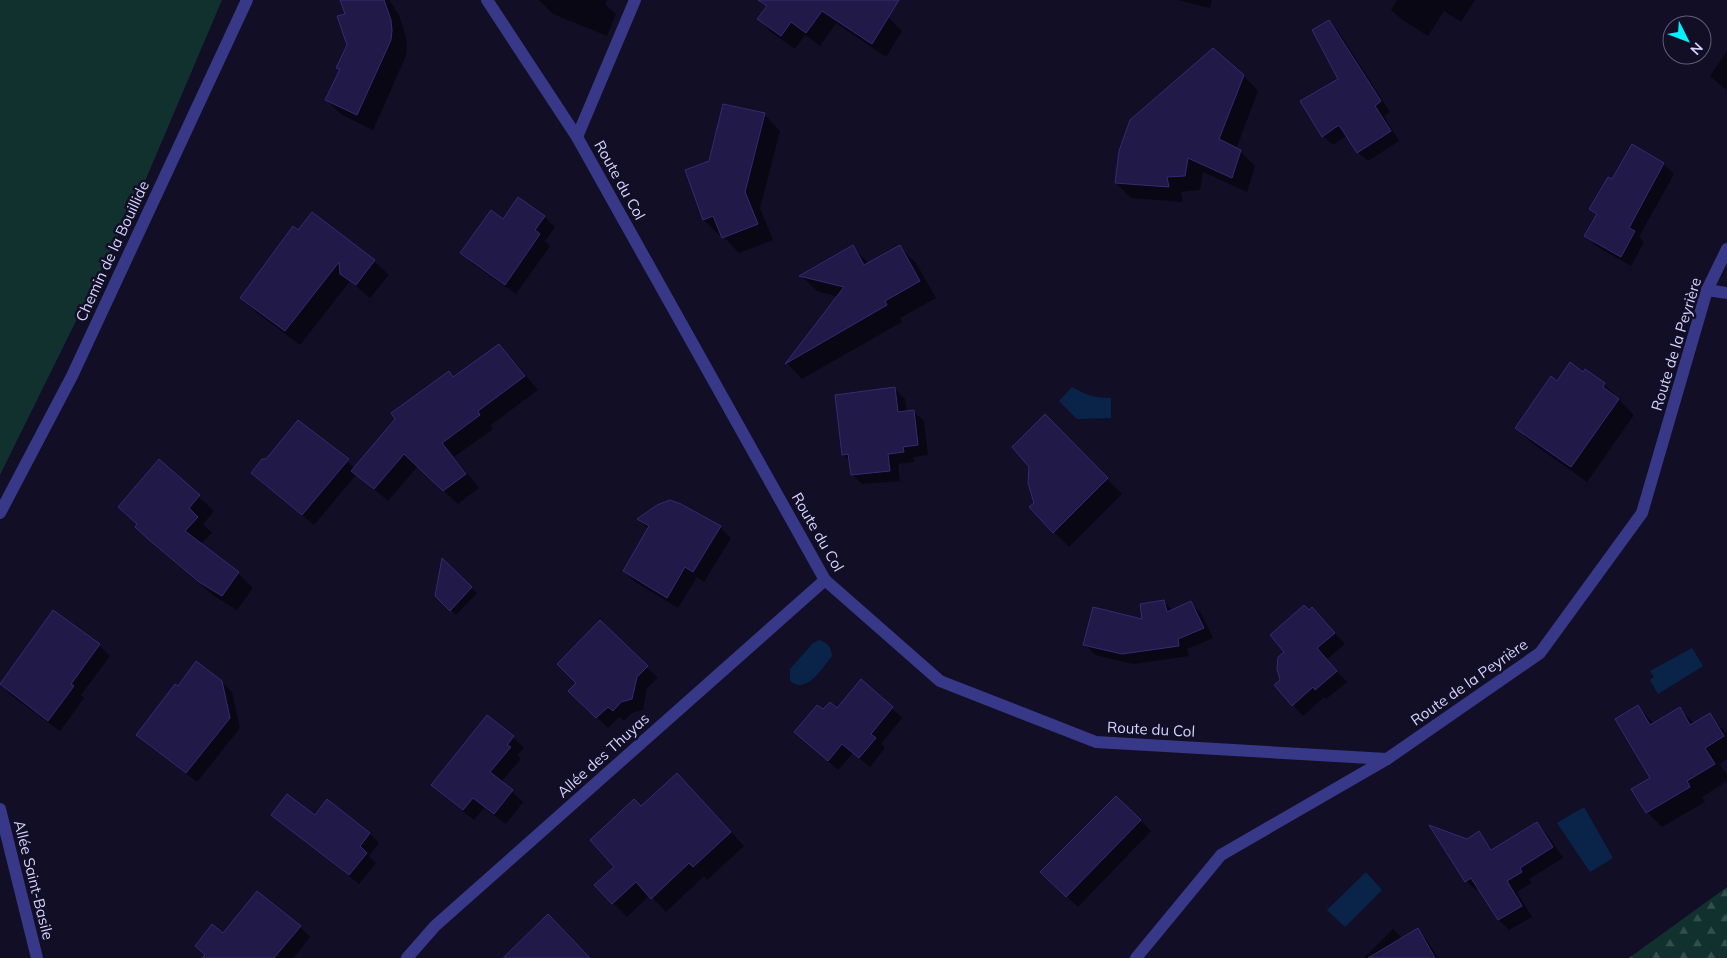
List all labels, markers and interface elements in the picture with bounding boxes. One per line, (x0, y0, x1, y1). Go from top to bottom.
north arrow (1662, 15, 1712, 65)
text: N (1686, 39, 1707, 59)
street label: Route du Col (590, 137, 650, 223)
street label: Chemin de la Bouillide (71, 178, 153, 324)
street label: Route de la Peyrière (1647, 275, 1705, 413)
street label: Route du Col (788, 489, 848, 575)
street label: Route de la Peyrière (1407, 635, 1531, 729)
street label: Allée des Thuyas (553, 709, 653, 801)
street label: Route du Col (1107, 717, 1195, 741)
street label: Allée Saint-Basile (10, 818, 58, 942)

